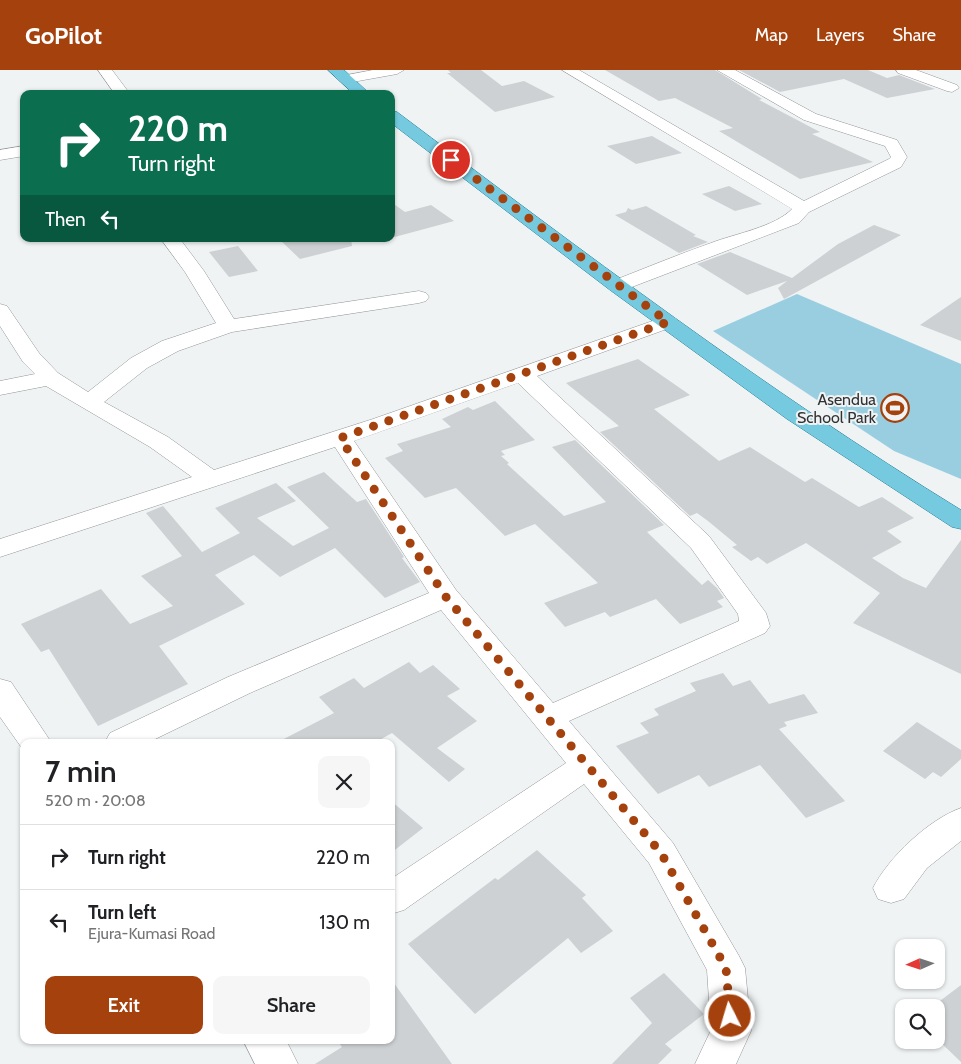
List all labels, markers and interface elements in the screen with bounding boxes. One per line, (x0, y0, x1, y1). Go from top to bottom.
text: GoPilot (25, 21, 102, 50)
text: Map (755, 24, 788, 46)
text: Layers (816, 24, 865, 46)
text: Share (893, 24, 936, 46)
text: 220 m (128, 107, 228, 150)
icon: right (45, 110, 110, 175)
pin (430, 139, 472, 181)
icon: arrive (437, 146, 465, 174)
text: Turn right (128, 150, 215, 177)
icon: left (96, 205, 124, 233)
text: Then (45, 208, 86, 231)
place label: Asendua School Park (797, 390, 877, 427)
sports icon: Asendua School Park (880, 393, 910, 423)
text: 7 min (45, 753, 117, 790)
button: close (318, 756, 370, 808)
text: 520 m · 20:08 (45, 791, 146, 810)
icon: right (45, 843, 73, 871)
text: Turn right (88, 846, 166, 869)
text: 220 m (316, 846, 370, 869)
text: Turn left (88, 901, 156, 924)
icon: left (45, 908, 73, 936)
text: 130 m (319, 911, 370, 934)
text: Ejura-Kumasi Road (88, 924, 215, 943)
north arrow (895, 939, 945, 989)
map controls (895, 939, 945, 1049)
button: Exit (45, 976, 203, 1034)
button: Share (213, 976, 370, 1034)
position arrow (703, 989, 755, 1041)
button: search (895, 999, 945, 1049)

